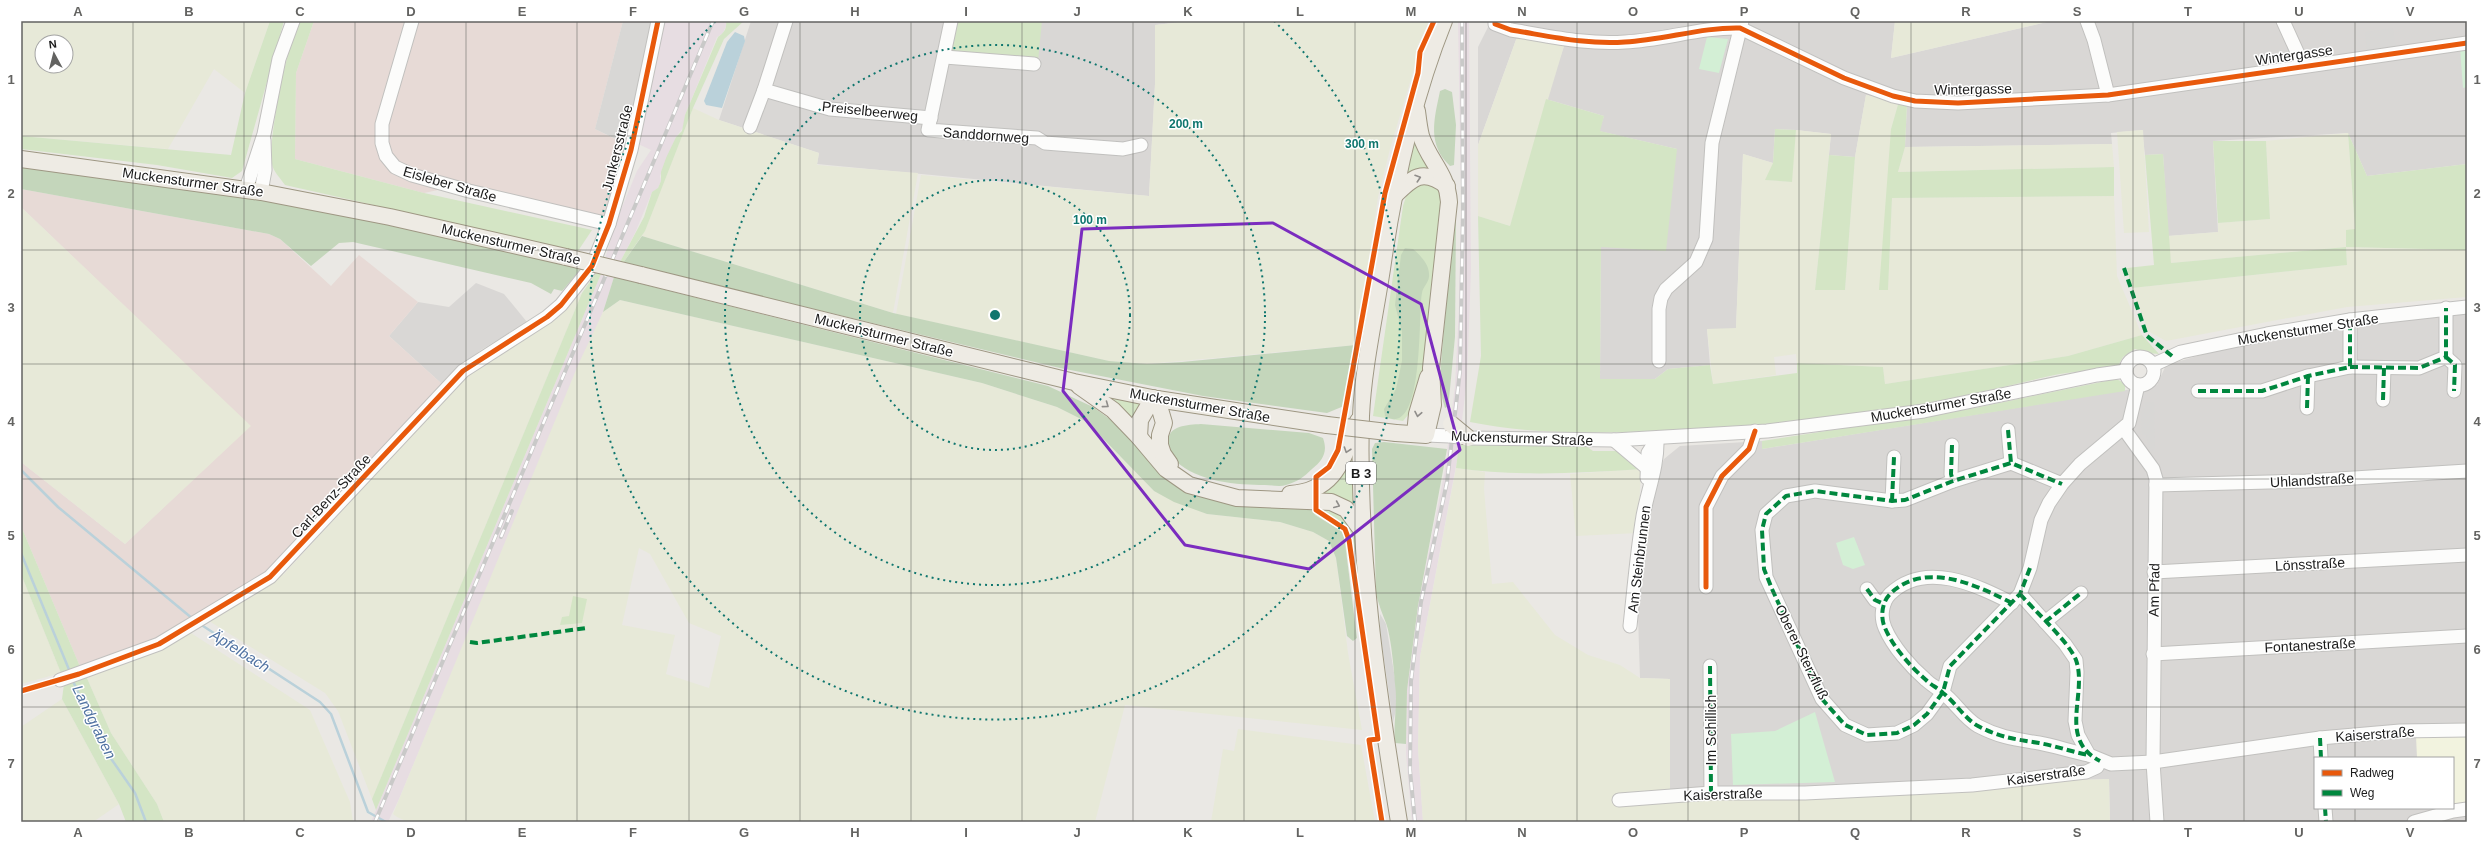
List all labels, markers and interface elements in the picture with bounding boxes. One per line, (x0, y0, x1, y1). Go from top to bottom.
text: A (73, 4, 83, 19)
text: B (184, 4, 194, 19)
text: C (295, 4, 305, 19)
text: D (406, 4, 416, 19)
text: E (518, 4, 527, 19)
text: F (629, 4, 637, 19)
text: G (739, 4, 749, 19)
text: H (850, 4, 860, 19)
text: I (964, 4, 968, 19)
text: J (1073, 4, 1081, 19)
text: K (1183, 4, 1193, 19)
text: L (1296, 4, 1304, 19)
text: M (1406, 4, 1416, 19)
text: N (1517, 4, 1527, 19)
text: O (1628, 4, 1638, 19)
text: P (1740, 4, 1749, 19)
text: Q (1850, 4, 1860, 19)
text: R (1961, 4, 1971, 19)
text: S (2073, 4, 2082, 19)
text: T (2184, 4, 2192, 19)
text: U (2294, 4, 2304, 19)
text: V (2406, 4, 2415, 19)
north arrow (34, 34, 74, 74)
text: N (48, 38, 58, 51)
street label: Wintergasse (2254, 42, 2334, 68)
text: 1 (7, 72, 15, 87)
text: 1 (2473, 72, 2481, 87)
street label: Wintergasse (1934, 80, 2012, 98)
street label: Preiselbeerweg (821, 98, 919, 124)
street label: Junkersstraße (599, 103, 636, 193)
text: 200 m (1169, 117, 1203, 131)
street label: Sanddornweg (942, 124, 1030, 146)
text: 300 m (1345, 137, 1379, 151)
street label: Eisleber Straße (401, 163, 499, 205)
street label: Muckensturmer Straße (121, 164, 265, 200)
one-way arrow (1414, 174, 1421, 182)
text: 2 (7, 186, 15, 201)
text: 2 (2473, 186, 2481, 201)
text: 100 m (1073, 213, 1107, 227)
street label: Muckensturmer Straße (440, 220, 582, 268)
text: 3 (7, 300, 15, 315)
text: 3 (2473, 300, 2481, 315)
centre of rings (988, 308, 1002, 322)
street label: Muckensturmer Straße (813, 310, 955, 360)
street label: Muckensturmer Straße (2236, 310, 2380, 348)
street label: Muckensturmer Straße (1129, 385, 1272, 425)
street label: Muckensturmer Straße (1870, 385, 2013, 425)
one-way arrow (1101, 400, 1108, 407)
one-way arrow (1414, 411, 1422, 417)
text: 4 (7, 414, 15, 429)
text: 4 (2473, 414, 2481, 429)
street label: Muckensturmer Straße (1451, 428, 1594, 448)
one-way arrow (1343, 446, 1351, 453)
street label: Carl-Benz-Straße (288, 451, 374, 541)
road number: B 3 (1346, 462, 1376, 484)
street label: Uhlandstraße (2270, 470, 2355, 490)
one-way arrow (1333, 500, 1341, 508)
street label: Am Steinbrunnen (1624, 504, 1654, 614)
text: 5 (7, 528, 15, 543)
text: 5 (2473, 528, 2481, 543)
street label: Lönsstraße (2275, 554, 2346, 574)
street label: Am Pfad (2146, 563, 2162, 617)
street label: Oberer Sterzfluß (1772, 602, 1832, 702)
water label: Äpfelbach (207, 625, 273, 675)
street label: Fontanestraße (2264, 635, 2356, 655)
text: 6 (7, 642, 15, 657)
text: 6 (2473, 642, 2481, 657)
water label: Landgraben (69, 682, 120, 761)
street label: Im Schillich (1703, 695, 1719, 765)
street label: Kaiserstraße (2335, 723, 2415, 745)
text: 7 (7, 756, 15, 771)
text: 7 (2473, 756, 2481, 771)
legend (2314, 757, 2454, 809)
street label: Kaiserstraße (2006, 762, 2087, 788)
text: Radweg (2350, 766, 2394, 780)
street label: Kaiserstraße (1683, 785, 1763, 803)
text: Weg (2350, 786, 2374, 800)
text: A (73, 825, 83, 840)
text: B (184, 825, 194, 840)
text: C (295, 825, 305, 840)
text: D (406, 825, 416, 840)
text: E (518, 825, 527, 840)
text: F (629, 825, 637, 840)
text: G (739, 825, 749, 840)
text: H (850, 825, 860, 840)
text: I (964, 825, 968, 840)
text: J (1073, 825, 1081, 840)
text: K (1183, 825, 1193, 840)
text: L (1296, 825, 1304, 840)
text: M (1406, 825, 1416, 840)
text: N (1517, 825, 1527, 840)
text: O (1628, 825, 1638, 840)
text: P (1740, 825, 1749, 840)
text: Q (1850, 825, 1860, 840)
text: R (1961, 825, 1971, 840)
text: S (2073, 825, 2082, 840)
text: T (2184, 825, 2192, 840)
text: U (2294, 825, 2304, 840)
text: V (2406, 825, 2415, 840)

